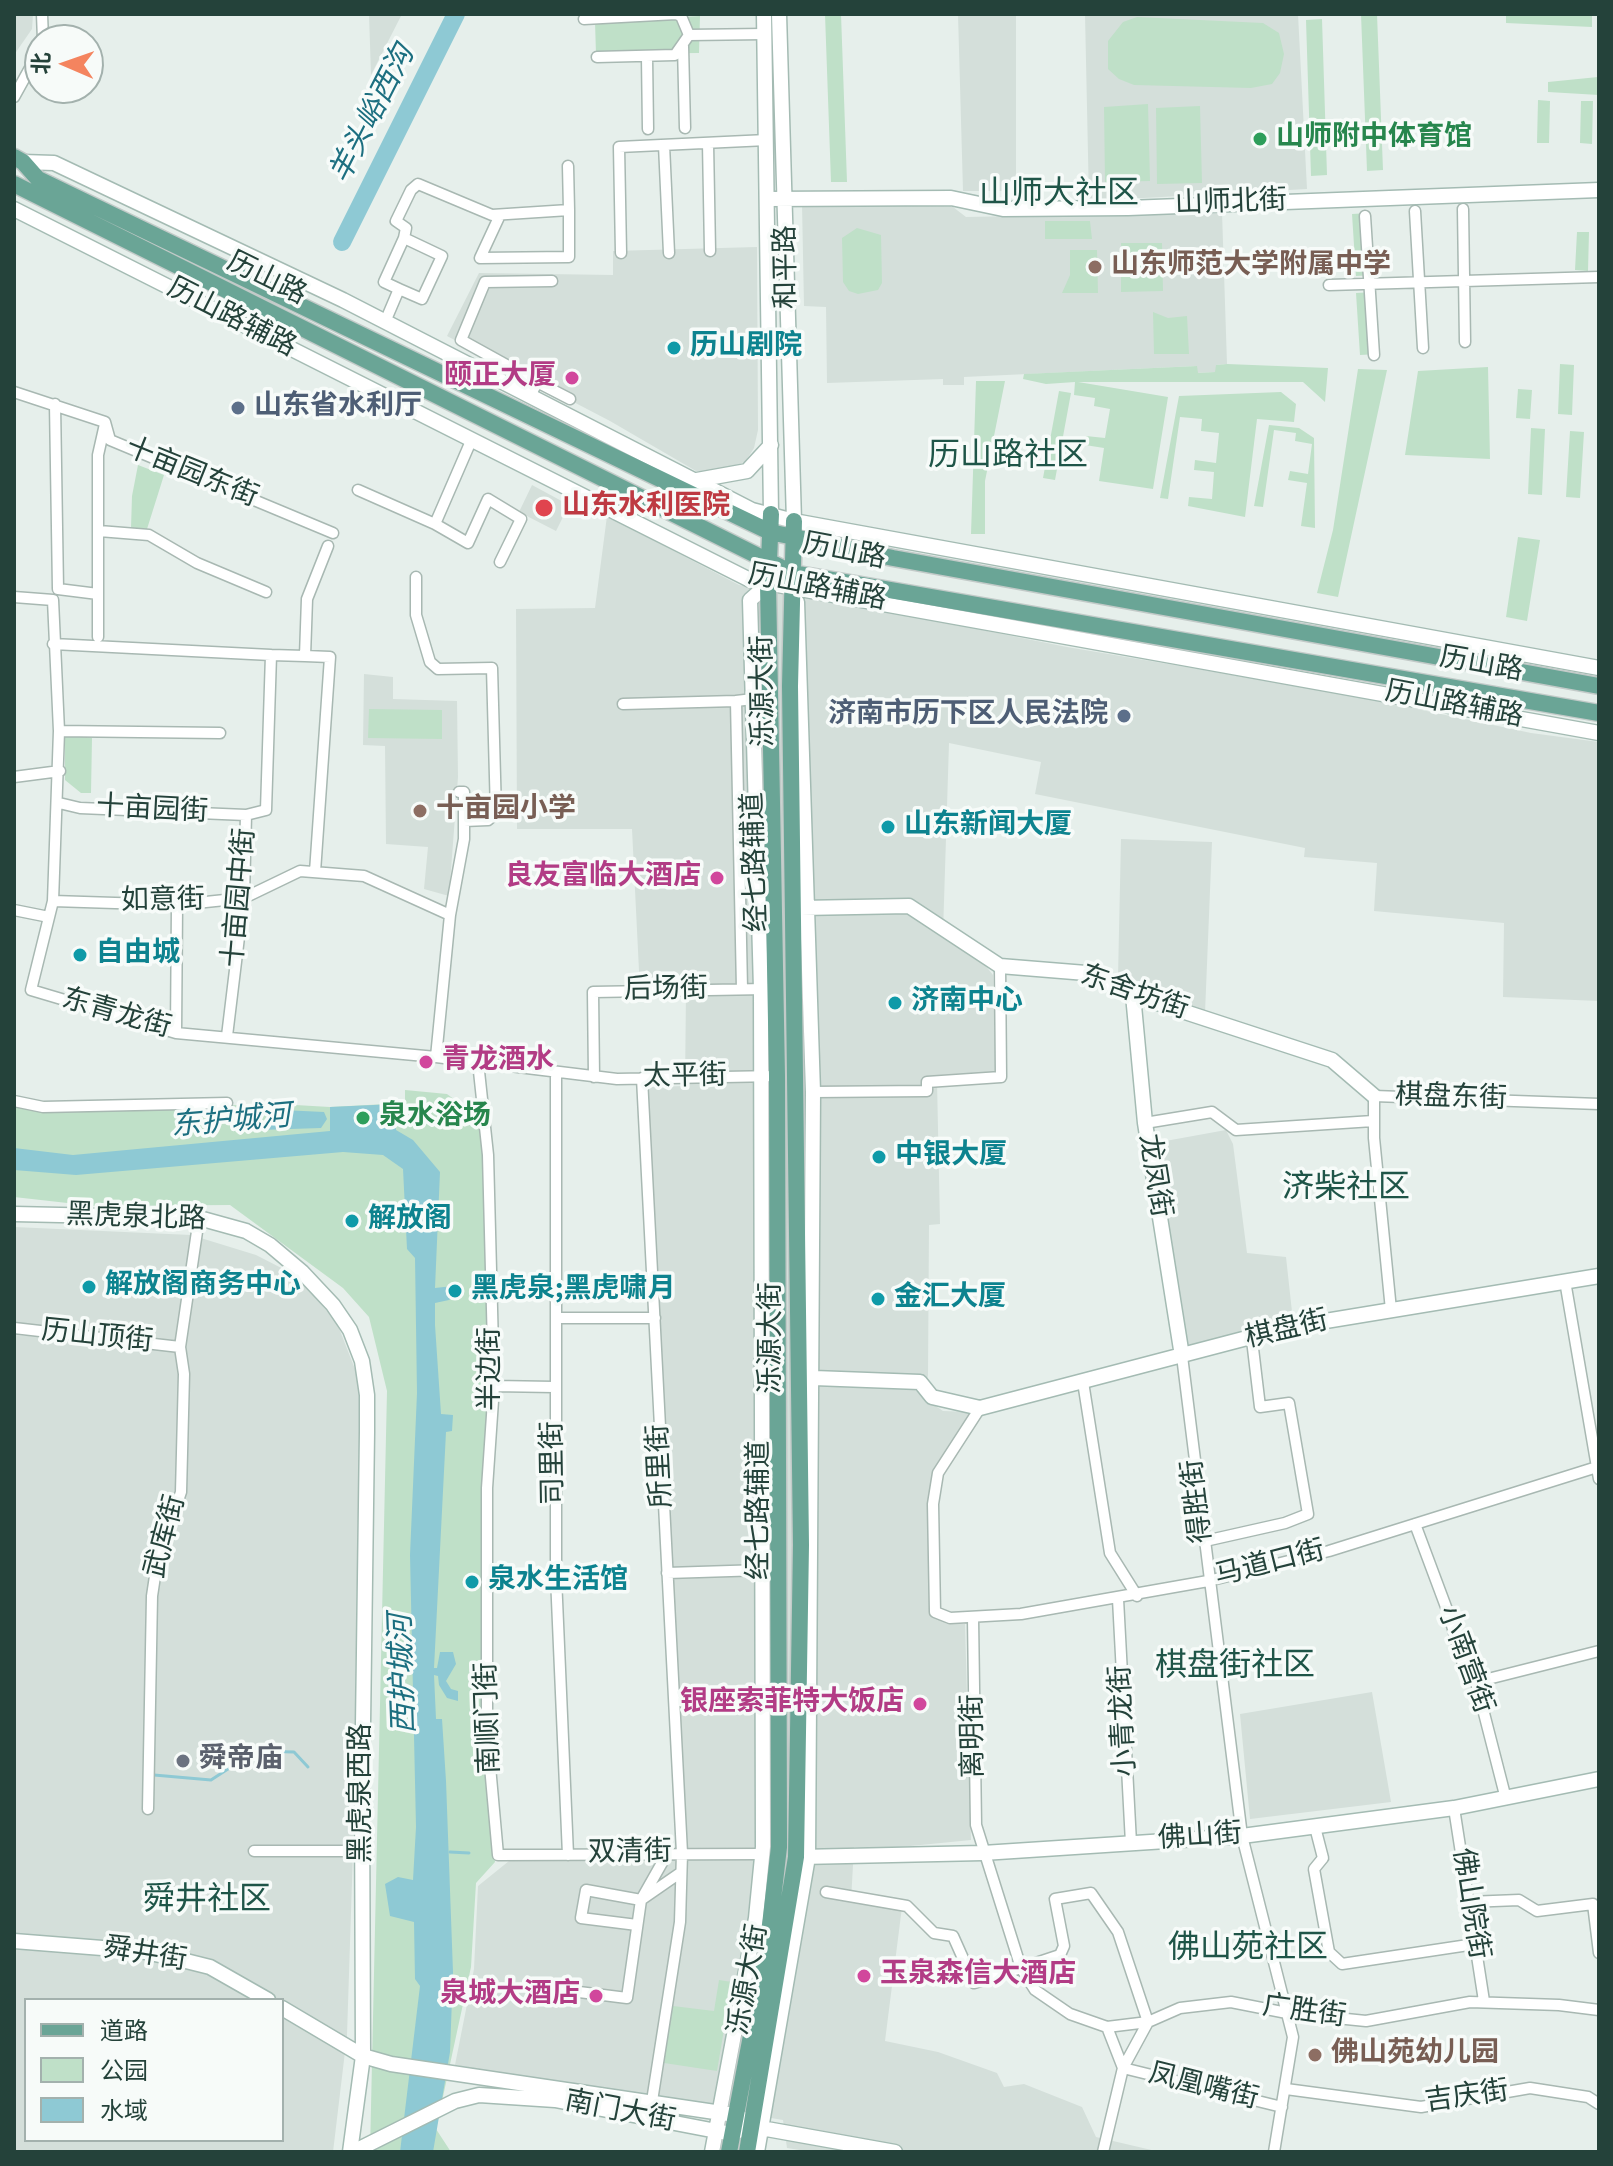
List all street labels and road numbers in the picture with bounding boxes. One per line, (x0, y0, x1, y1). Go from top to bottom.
street label: 山师北街 (1174, 185, 1288, 223)
street label: 和平路 (770, 225, 806, 309)
street label: 历山路 (221, 246, 311, 314)
street label: 历山路辅路 (161, 272, 301, 366)
street label: 十亩园东街 (120, 432, 262, 516)
street label: 历山路 (800, 528, 888, 578)
street label: 历山路辅路 (745, 559, 889, 619)
street label: 泺源大街 (747, 635, 783, 747)
street label: 历山路 (1437, 642, 1525, 690)
street label: 历山路辅路 (1382, 676, 1526, 736)
street label: 十亩园街 (95, 791, 209, 831)
street label: 经七路辅道 (738, 791, 776, 933)
street label: 十亩园中街 (218, 827, 264, 969)
street label: 如意街 (121, 884, 205, 920)
street label: 东舍坊街 (1076, 960, 1192, 1028)
street label: 后场街 (624, 973, 708, 1009)
street label: 东青龙街 (58, 983, 174, 1047)
street label: 太平街 (643, 1060, 727, 1096)
street label: 棋盘东街 (1394, 1080, 1508, 1118)
street label: 龙凤街 (1130, 1132, 1176, 1220)
street label: 黑虎泉北路 (65, 1200, 207, 1238)
street label: 泺源大街 (756, 1282, 790, 1394)
street label: 棋盘街 (1242, 1305, 1332, 1357)
street label: 历山顶街 (40, 1315, 154, 1361)
street label: 半边街 (475, 1327, 509, 1411)
street label: 司里街 (537, 1421, 573, 1505)
street label: 所里街 (643, 1423, 681, 1509)
street label: 经七路辅道 (744, 1440, 778, 1580)
street label: 得胜街 (1177, 1457, 1221, 1545)
street label: 武库街 (140, 1492, 194, 1582)
street label: 马道口街 (1212, 1535, 1328, 1595)
street label: 小南营街 (1429, 1602, 1499, 1718)
street label: 南顺门街 (471, 1661, 509, 1775)
street label: 小青龙街 (1105, 1664, 1145, 1778)
street label: 离明街 (957, 1694, 993, 1778)
street label: 黑虎泉西路 (346, 1723, 380, 1863)
street label: 佛山街 (1157, 1818, 1243, 1858)
street label: 双清街 (588, 1836, 672, 1872)
street label: 佛山院街 (1444, 1846, 1494, 1962)
street label: 泺源大街 (724, 1922, 776, 2038)
street label: 舜井街 (101, 1933, 189, 1979)
street label: 广胜街 (1260, 1991, 1348, 2035)
street label: 凤凰嘴街 (1145, 2058, 1261, 2118)
street label: 吉庆街 (1423, 2076, 1511, 2120)
street label: 南门大街 (562, 2086, 678, 2140)

